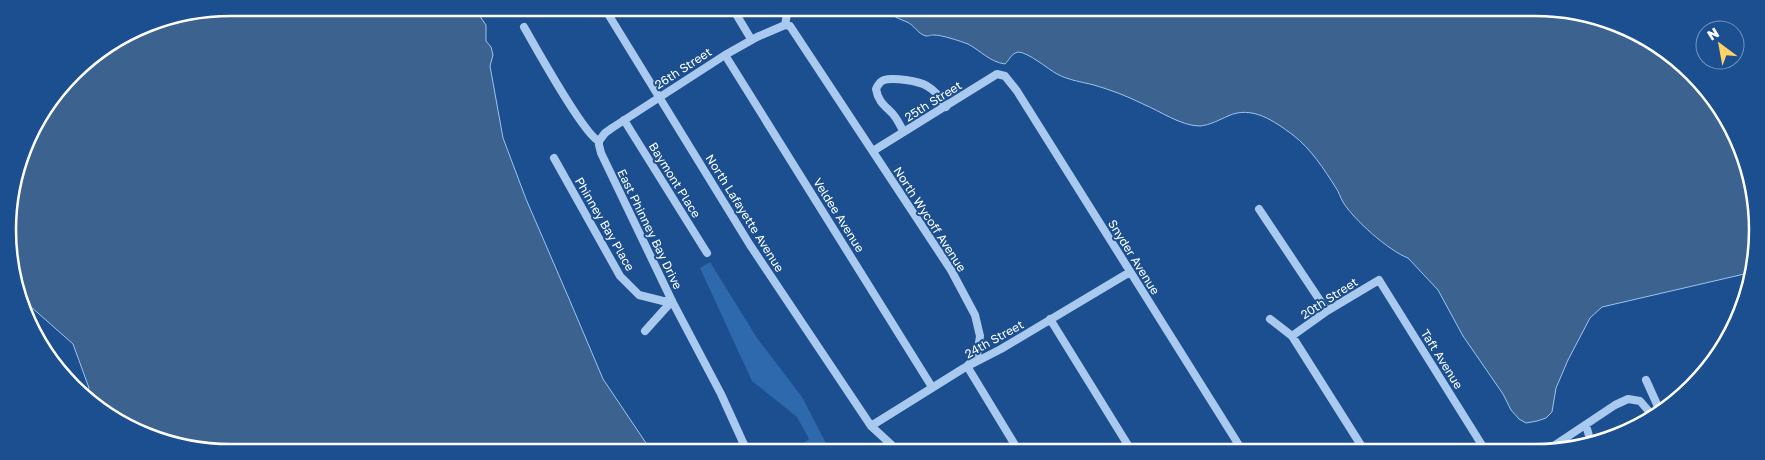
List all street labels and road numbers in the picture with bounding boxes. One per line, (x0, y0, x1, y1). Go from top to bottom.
street label: 26th Street (652, 44, 714, 92)
street label: 25th Street (902, 77, 965, 124)
street label: Baymont Place (646, 139, 704, 221)
street label: North Lafayette Avenue (703, 151, 787, 275)
street label: North Wycoff Avenue (890, 164, 970, 274)
street label: East Phinney Bay Drive (614, 166, 686, 292)
street label: Phinney Bay Place (572, 174, 638, 274)
street label: Veldee Avenue (810, 175, 868, 255)
street label: Snyder Avenue (1105, 217, 1163, 297)
street label: 20th Street (1298, 274, 1361, 322)
street label: 24th Street (962, 317, 1026, 361)
street label: Taft Avenue (1418, 326, 1466, 392)

